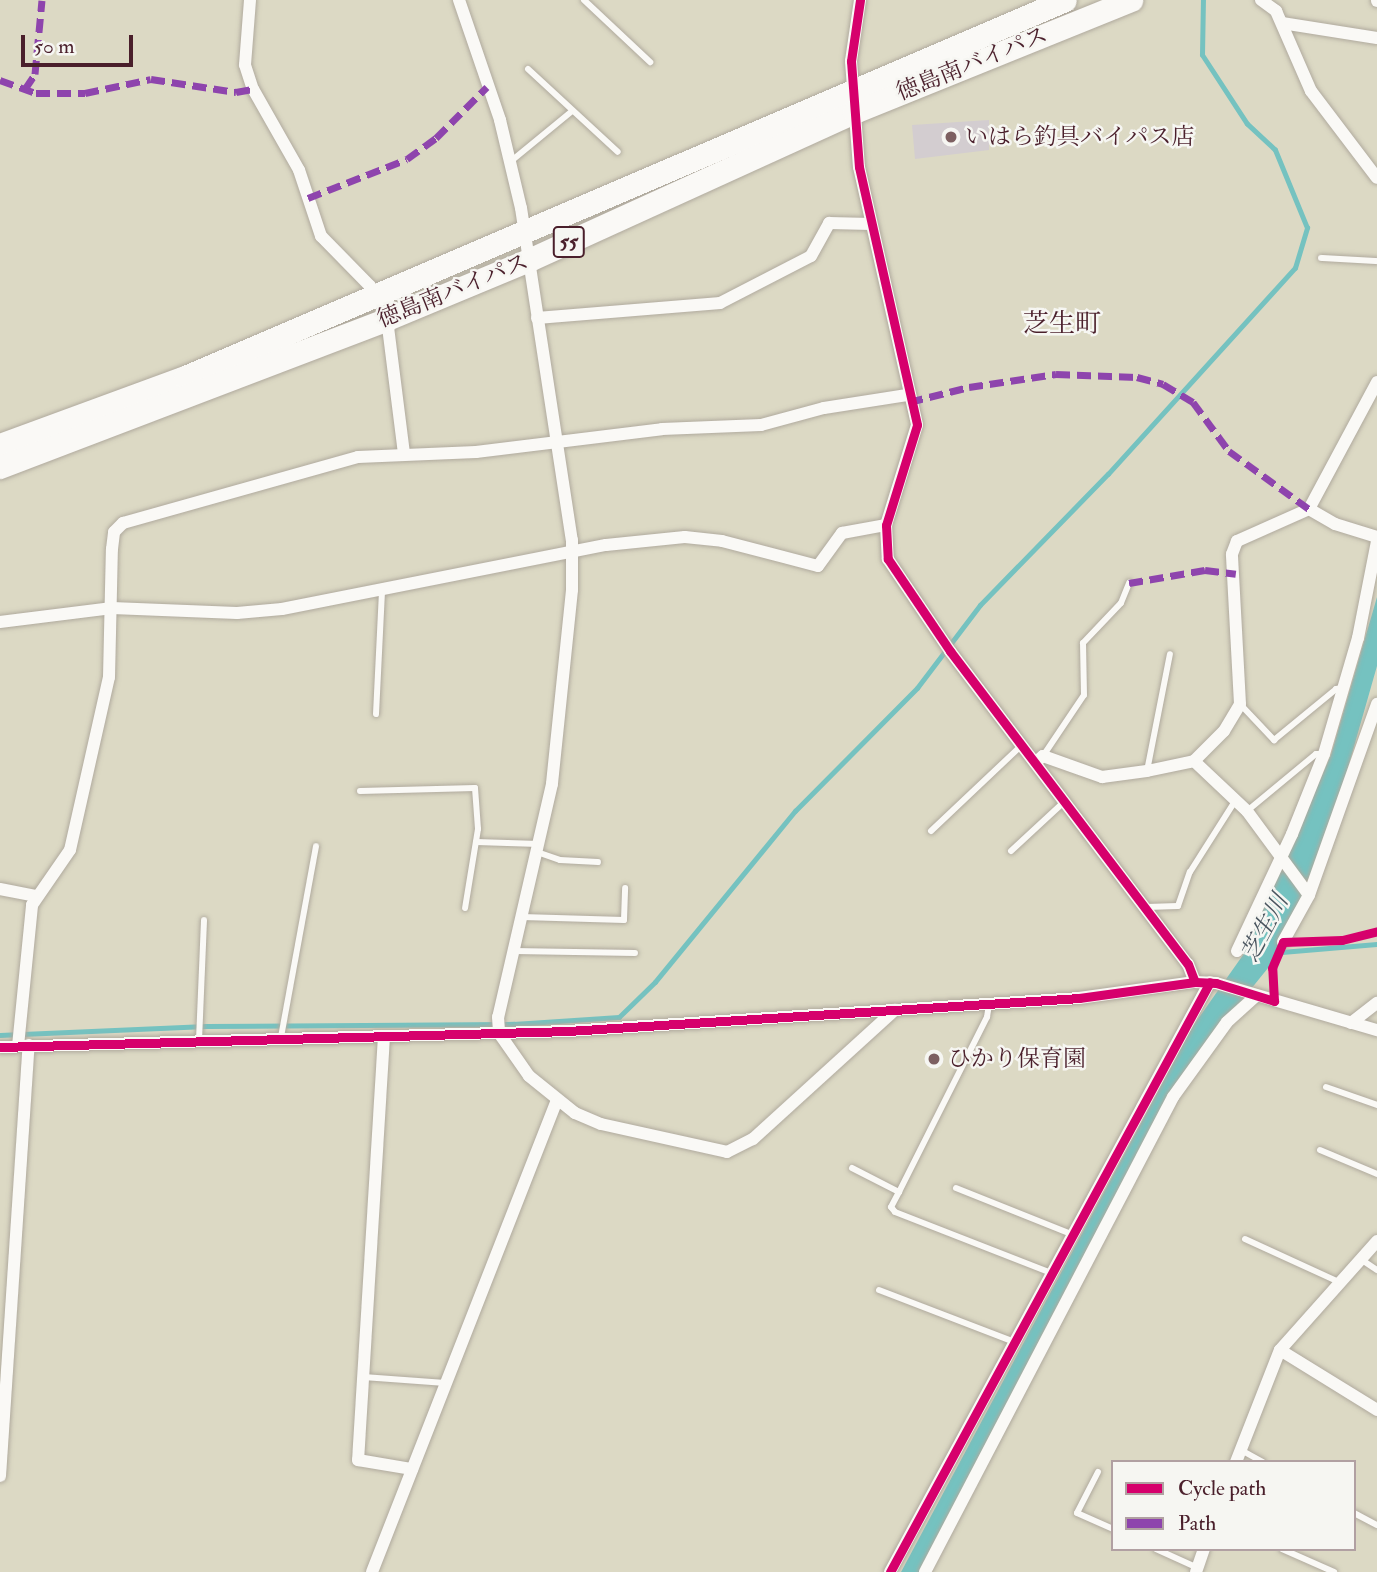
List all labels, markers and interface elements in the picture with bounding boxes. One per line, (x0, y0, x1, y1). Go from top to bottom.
scale bar (24, 21, 136, 65)
street label: 徳島南バイパス (892, 21, 1052, 107)
text: 50 m (34, 33, 75, 60)
place label: いはら釣具バイパス店 (965, 123, 1195, 151)
marker: いはら釣具バイパス店 (943, 129, 959, 145)
road number: 55 (552, 224, 586, 260)
street label: 徳島南バイパス (373, 248, 533, 334)
district label: 芝生町 (1023, 309, 1101, 341)
water label: 芝生川 (1235, 889, 1295, 967)
place label: ひかり保育園 (948, 1045, 1086, 1073)
marker: ひかり保育園 (926, 1051, 942, 1067)
legend (1111, 1460, 1356, 1551)
text: Cycle path (1178, 1475, 1266, 1502)
text: Path (1178, 1510, 1216, 1537)

